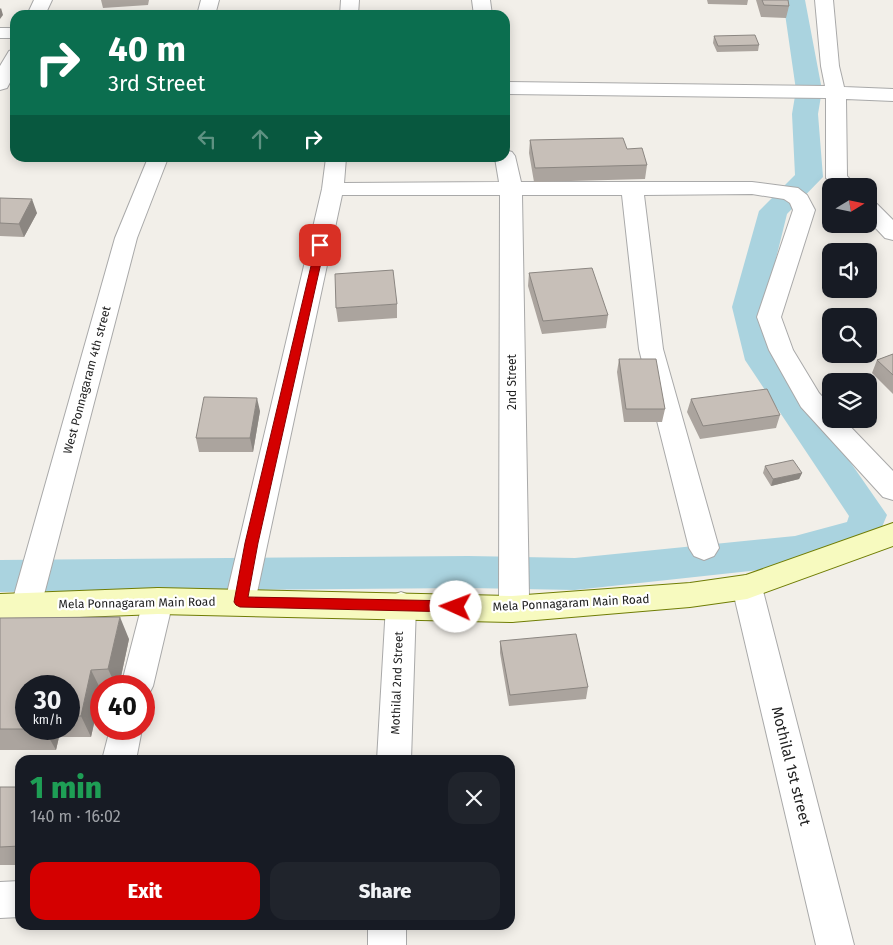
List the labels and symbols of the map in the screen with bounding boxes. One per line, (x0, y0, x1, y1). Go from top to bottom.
north arrow (822, 178, 878, 232)
pin (299, 224, 341, 266)
street label: West Ponnagaram 4th street (60, 304, 114, 456)
street label: 2nd Street (505, 353, 519, 410)
position arrow (429, 580, 481, 632)
street label: Mela Ponnagaram Main Road (492, 592, 650, 614)
street label: Mela Ponnagaram Main Road (58, 595, 216, 611)
street label: Mothilal 2nd Street (388, 630, 406, 735)
speed limit sign: 40 (90, 675, 155, 740)
street label: Mothilal 1st street (768, 705, 815, 828)

